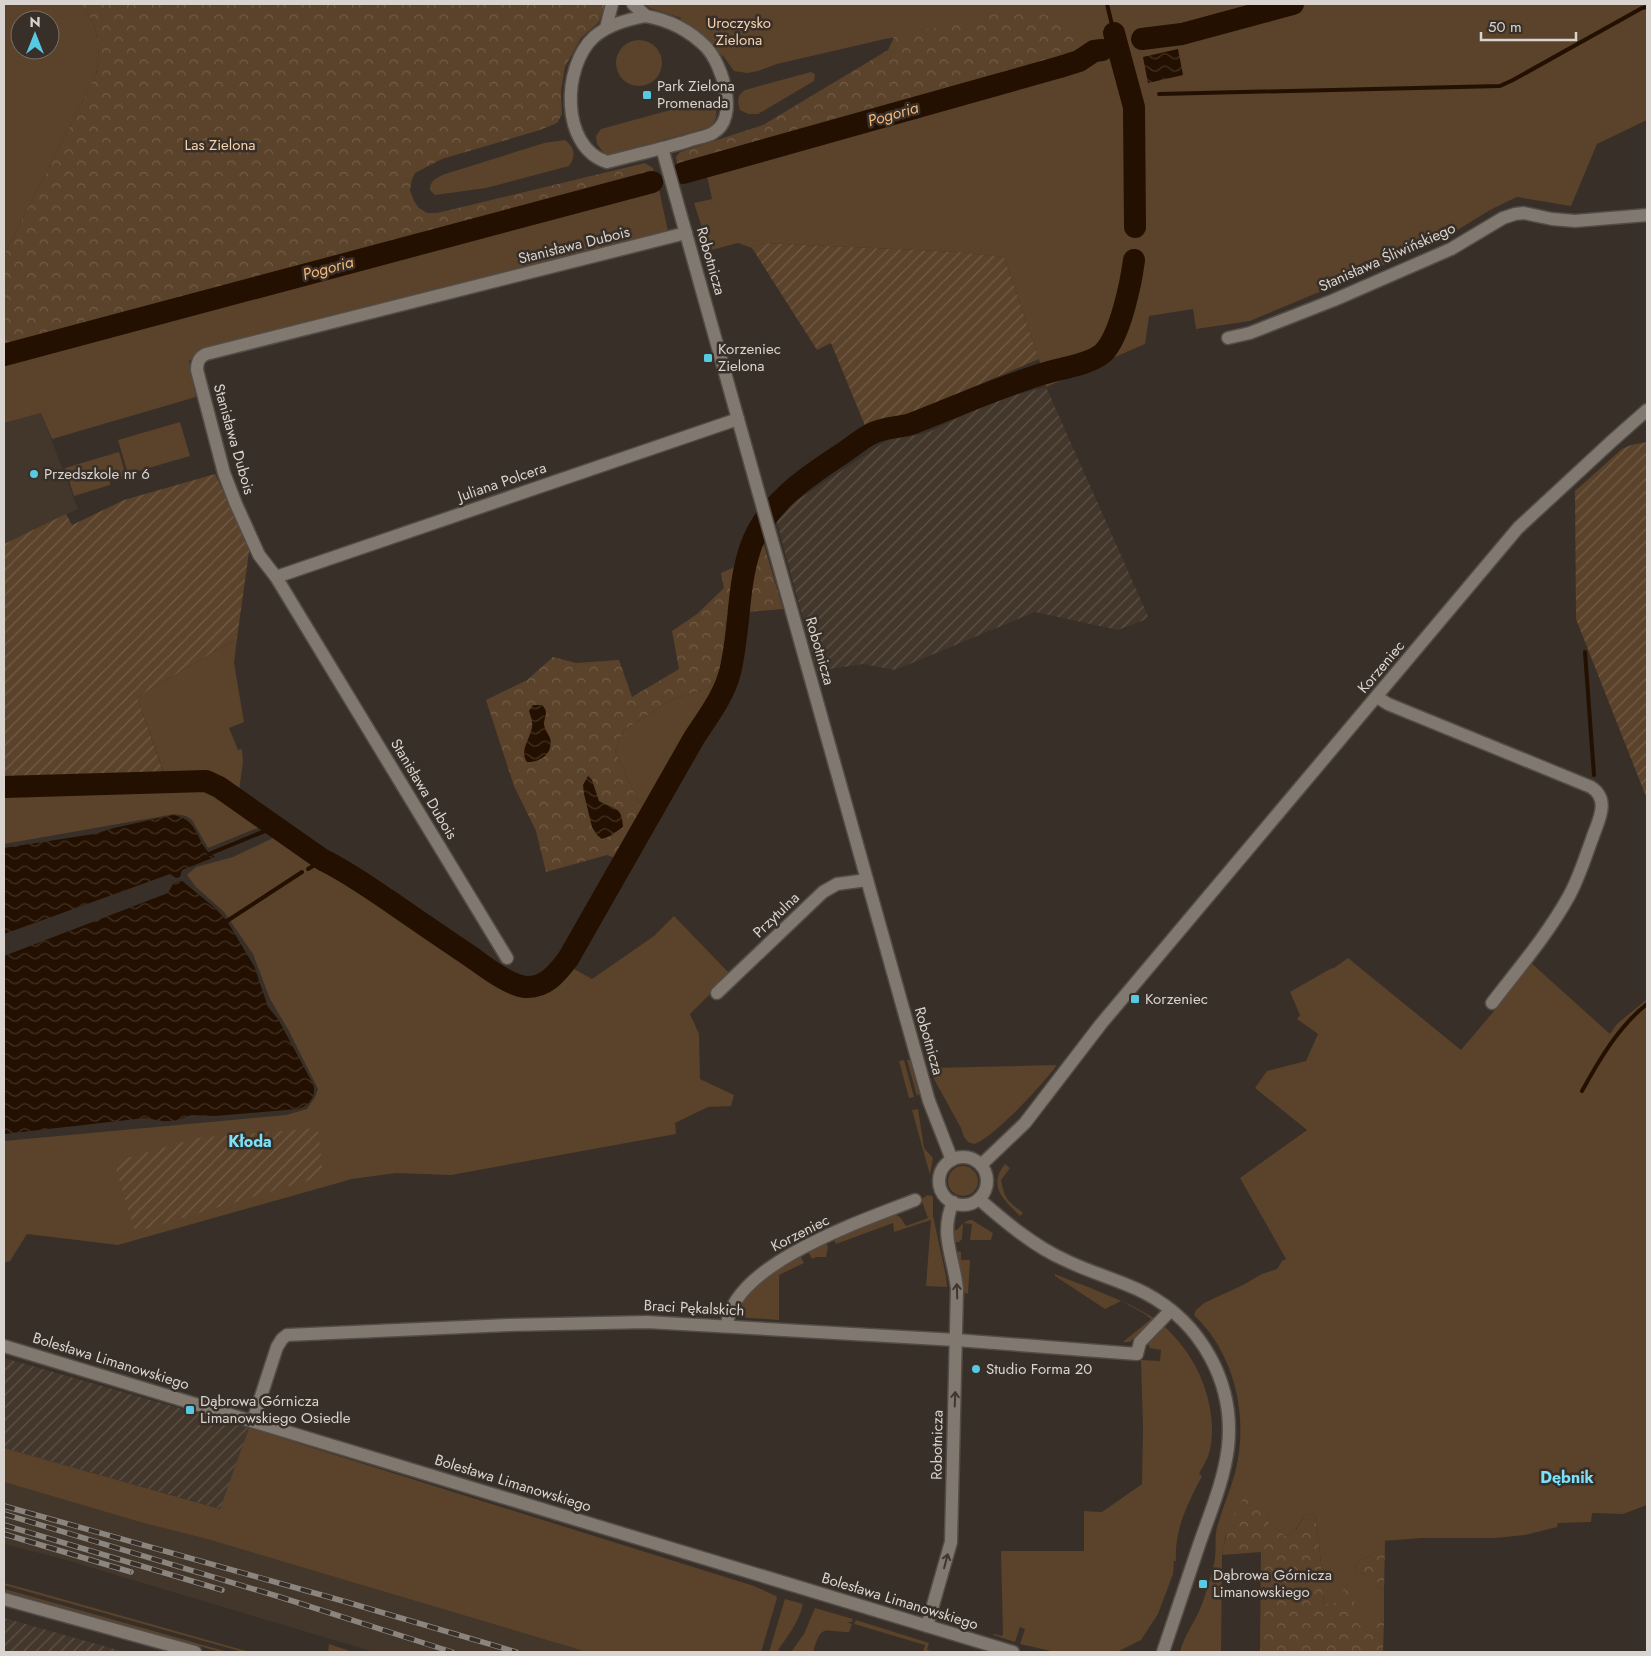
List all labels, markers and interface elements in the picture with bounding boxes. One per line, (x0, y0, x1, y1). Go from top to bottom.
north arrow (10, 10, 60, 60)
scale bar (1481, 10, 1576, 42)
text: N (29, 12, 41, 32)
park label: Uroczysko Zielona (707, 12, 771, 51)
text: 50 m (1488, 16, 1522, 38)
place label: Park Zielona Promenada (657, 75, 735, 114)
marker: Park Zielona Promenada (641, 89, 653, 101)
water label: Pogoria (865, 96, 921, 132)
park label: Las Zielona (184, 134, 256, 156)
street label: Stanisława Śliwińskiego (1315, 217, 1459, 297)
street label: Stanisława Dubois (516, 221, 632, 269)
street label: Robotnicza (691, 224, 731, 298)
water label: Pogoria (300, 250, 356, 286)
place label: Korzeniec Zielona (718, 338, 781, 377)
marker: Korzeniec Zielona (702, 352, 714, 364)
street label: Stanisława Dubois (208, 381, 260, 497)
street label: Juliana Polcera (453, 457, 549, 508)
place label: Przedszkole nr 6 (44, 463, 150, 485)
marker: Przedszkole nr 6 (28, 468, 40, 480)
street label: Robotnicza (800, 614, 840, 688)
street label: Korzeniec (1352, 636, 1410, 698)
street label: Stanisława Dubois (385, 734, 463, 844)
street label: Przytulna (748, 887, 804, 943)
place label: Korzeniec (1145, 988, 1208, 1010)
marker: Korzeniec (1129, 993, 1141, 1005)
street label: Robotnicza (909, 1004, 949, 1078)
district label: Kłoda (228, 1130, 272, 1153)
street label: Korzeniec (767, 1209, 833, 1257)
one-way arrow (952, 1283, 961, 1299)
street label: Braci Pękalskich (643, 1294, 745, 1322)
street label: Bolesława Limanowskiego (30, 1327, 192, 1395)
place label: Studio Forma 20 (986, 1358, 1092, 1380)
marker: Studio Forma 20 (970, 1363, 982, 1375)
place label: Dąbrowa Górnicza Limanowskiego Osiedle (200, 1390, 351, 1429)
one-way arrow (950, 1391, 959, 1407)
marker: Dąbrowa Górnicza Limanowskiego Osiedle (184, 1404, 196, 1416)
street label: Robotnicza (925, 1410, 949, 1480)
street label: Bolesława Limanowskiego (432, 1449, 594, 1517)
district label: Dębnik (1540, 1466, 1595, 1489)
one-way arrow (942, 1553, 952, 1569)
place label: Dąbrowa Górnicza Limanowskiego (1213, 1564, 1332, 1603)
street label: Bolesława Limanowskiego (819, 1567, 981, 1635)
marker: Dąbrowa Górnicza Limanowskiego (1197, 1578, 1209, 1590)

